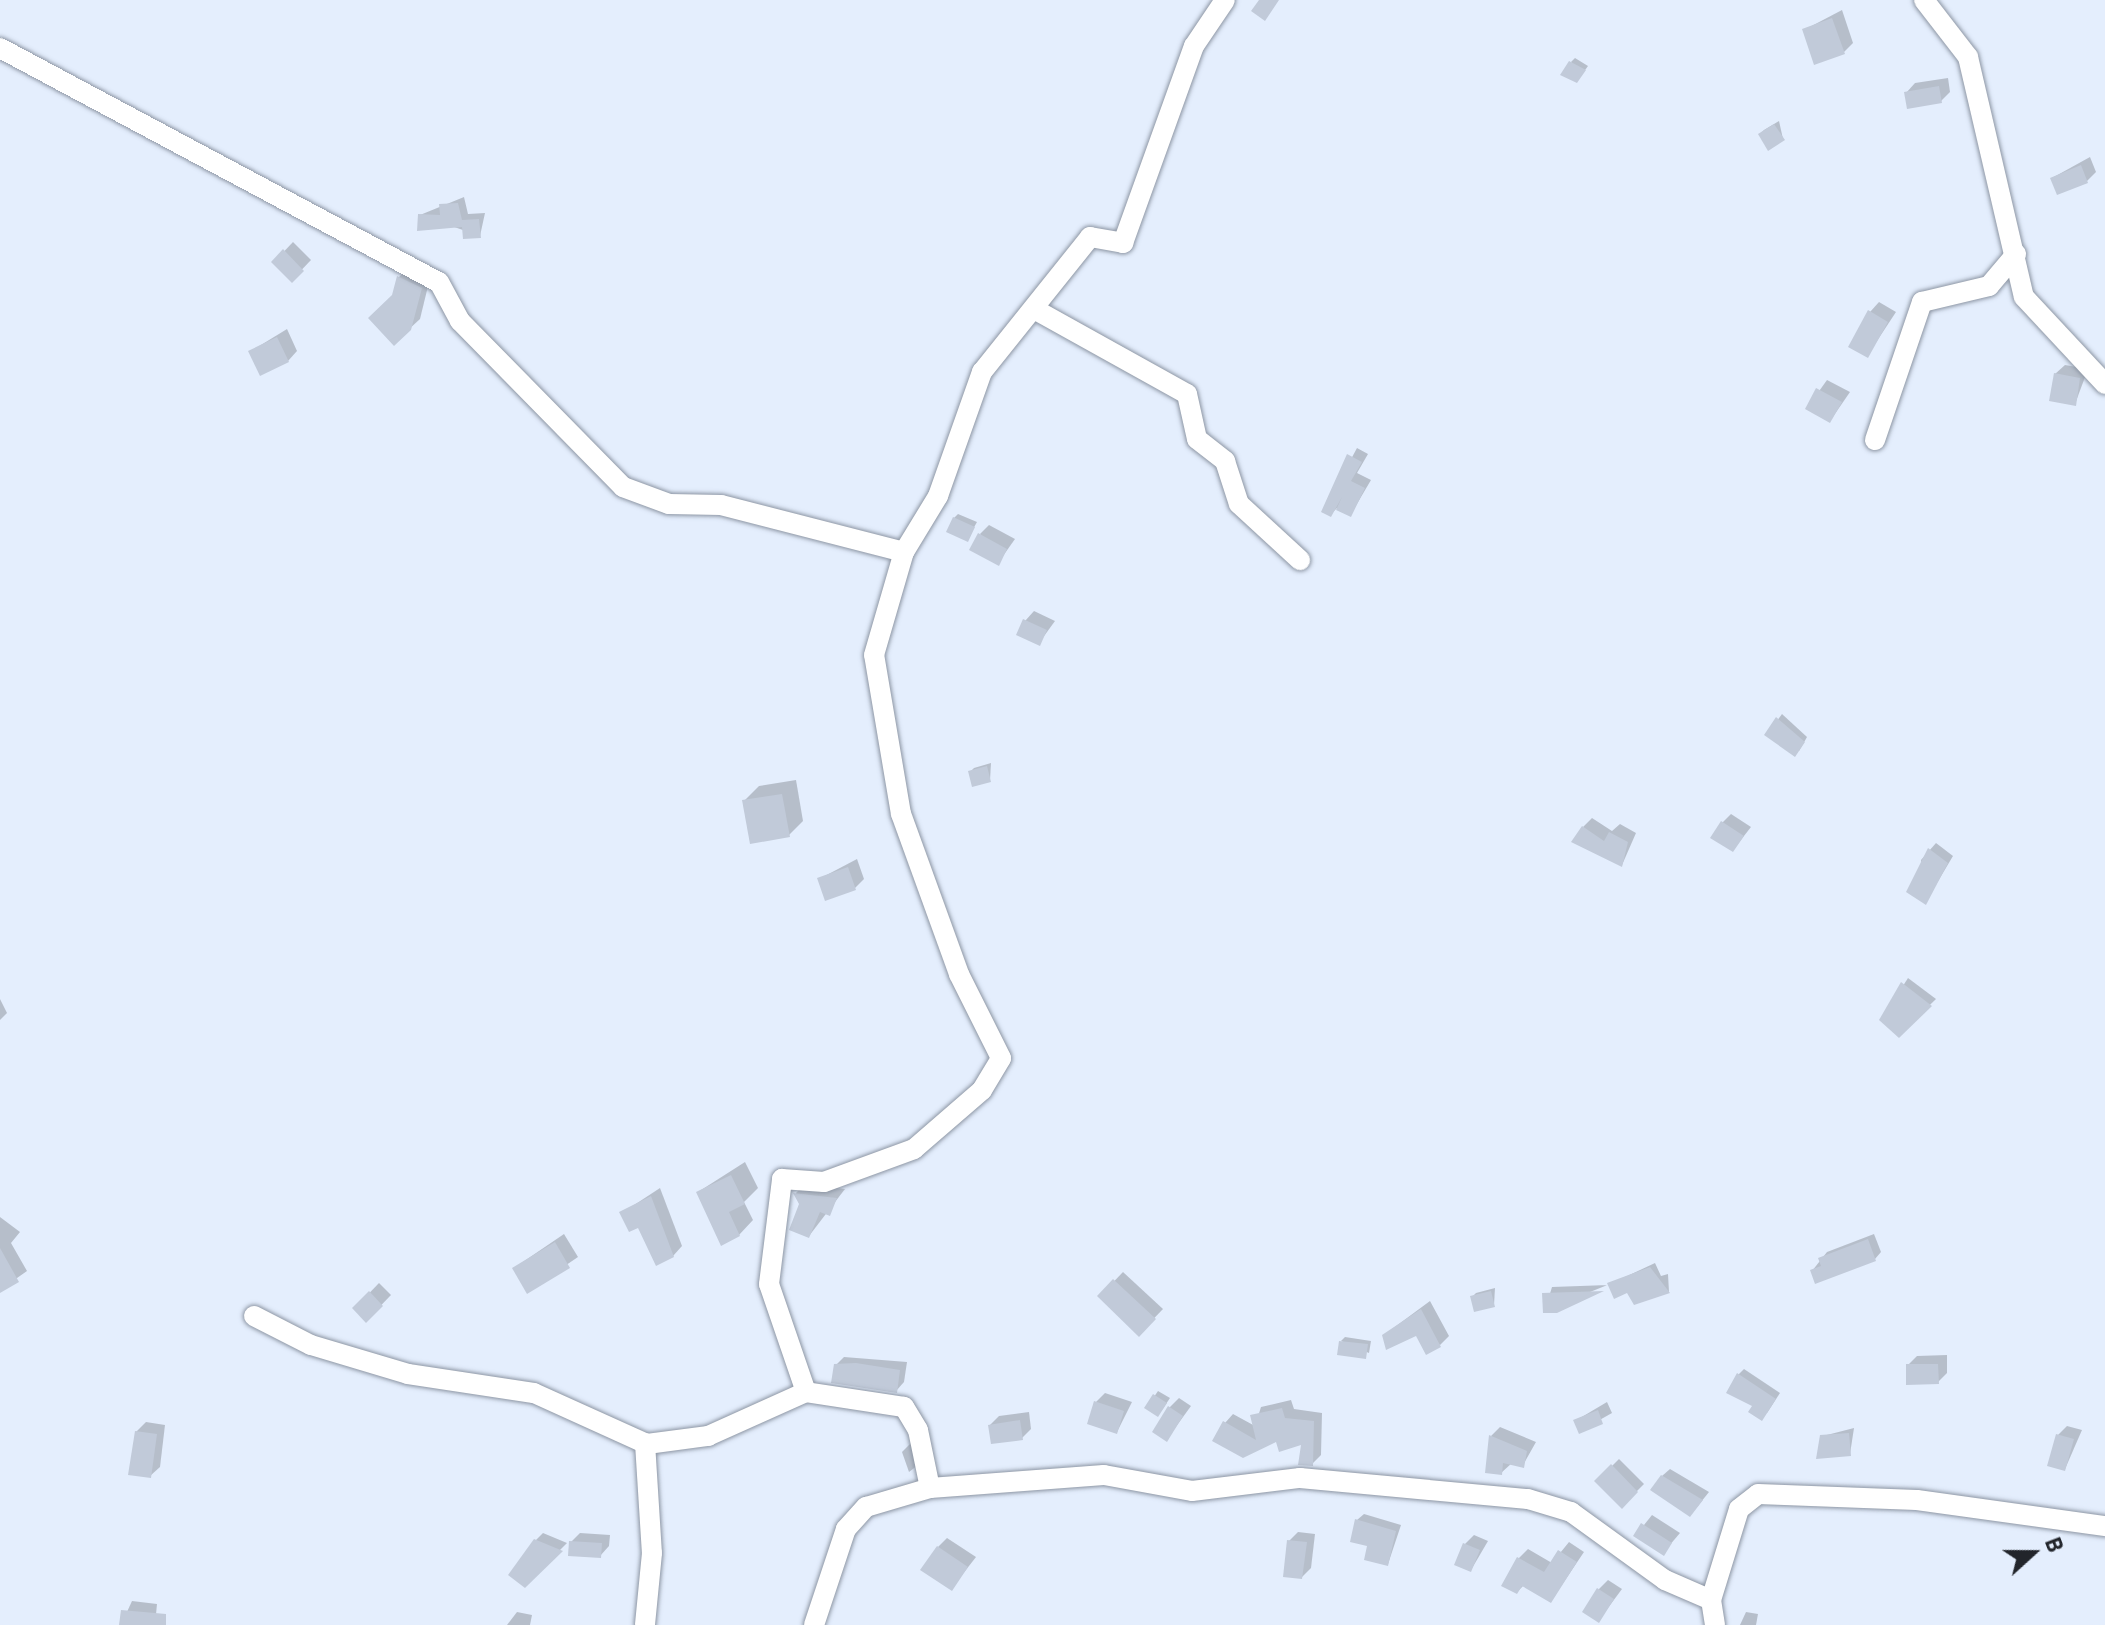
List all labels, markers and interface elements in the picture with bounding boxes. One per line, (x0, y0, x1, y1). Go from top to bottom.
north arrow (1993, 1513, 2073, 1593)
text: B (2041, 1533, 2070, 1555)

